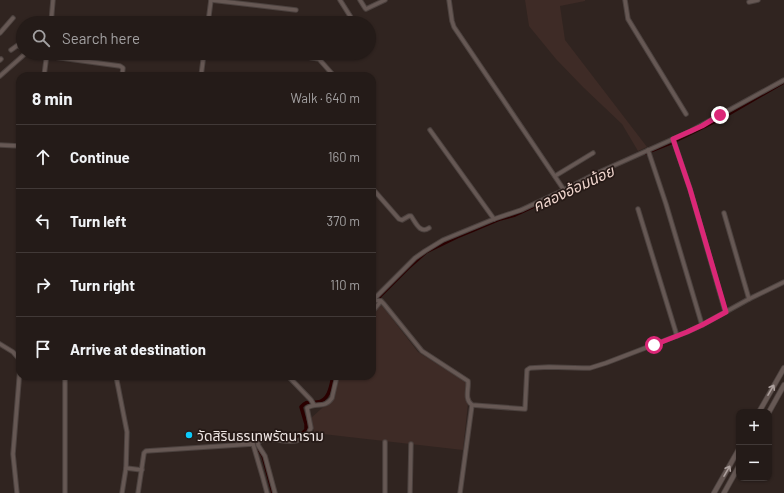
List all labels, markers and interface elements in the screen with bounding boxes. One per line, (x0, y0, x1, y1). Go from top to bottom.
search box (16, 16, 376, 60)
icon: search (30, 27, 52, 49)
text: Search here (62, 29, 140, 47)
text: 8 min (32, 88, 72, 108)
text: Walk · 640 m (291, 90, 360, 106)
route end (711, 106, 729, 124)
icon: ahead (32, 146, 54, 168)
text: Continue (70, 148, 130, 166)
text: 160 m (328, 149, 360, 165)
water label: คลองอ้อมน้อย (530, 161, 617, 215)
icon: left (32, 210, 54, 232)
text: Turn left (70, 212, 126, 230)
text: 370 m (326, 213, 360, 229)
icon: right (32, 274, 54, 296)
text: Turn right (70, 276, 135, 294)
text: 110 m (330, 277, 360, 293)
route start (645, 336, 663, 354)
icon: arrive (32, 338, 54, 360)
text: Arrive at destination (70, 340, 206, 358)
one-way arrow (768, 384, 776, 396)
map controls (736, 409, 772, 481)
button: + (736, 409, 772, 445)
place label: วัดสิรินธรเทพรัตนาราม (197, 427, 324, 444)
marker: วัดสิรินธรเทพรัตนาราม (184, 430, 194, 440)
button: − (736, 445, 772, 481)
one-way arrow (723, 465, 731, 477)

